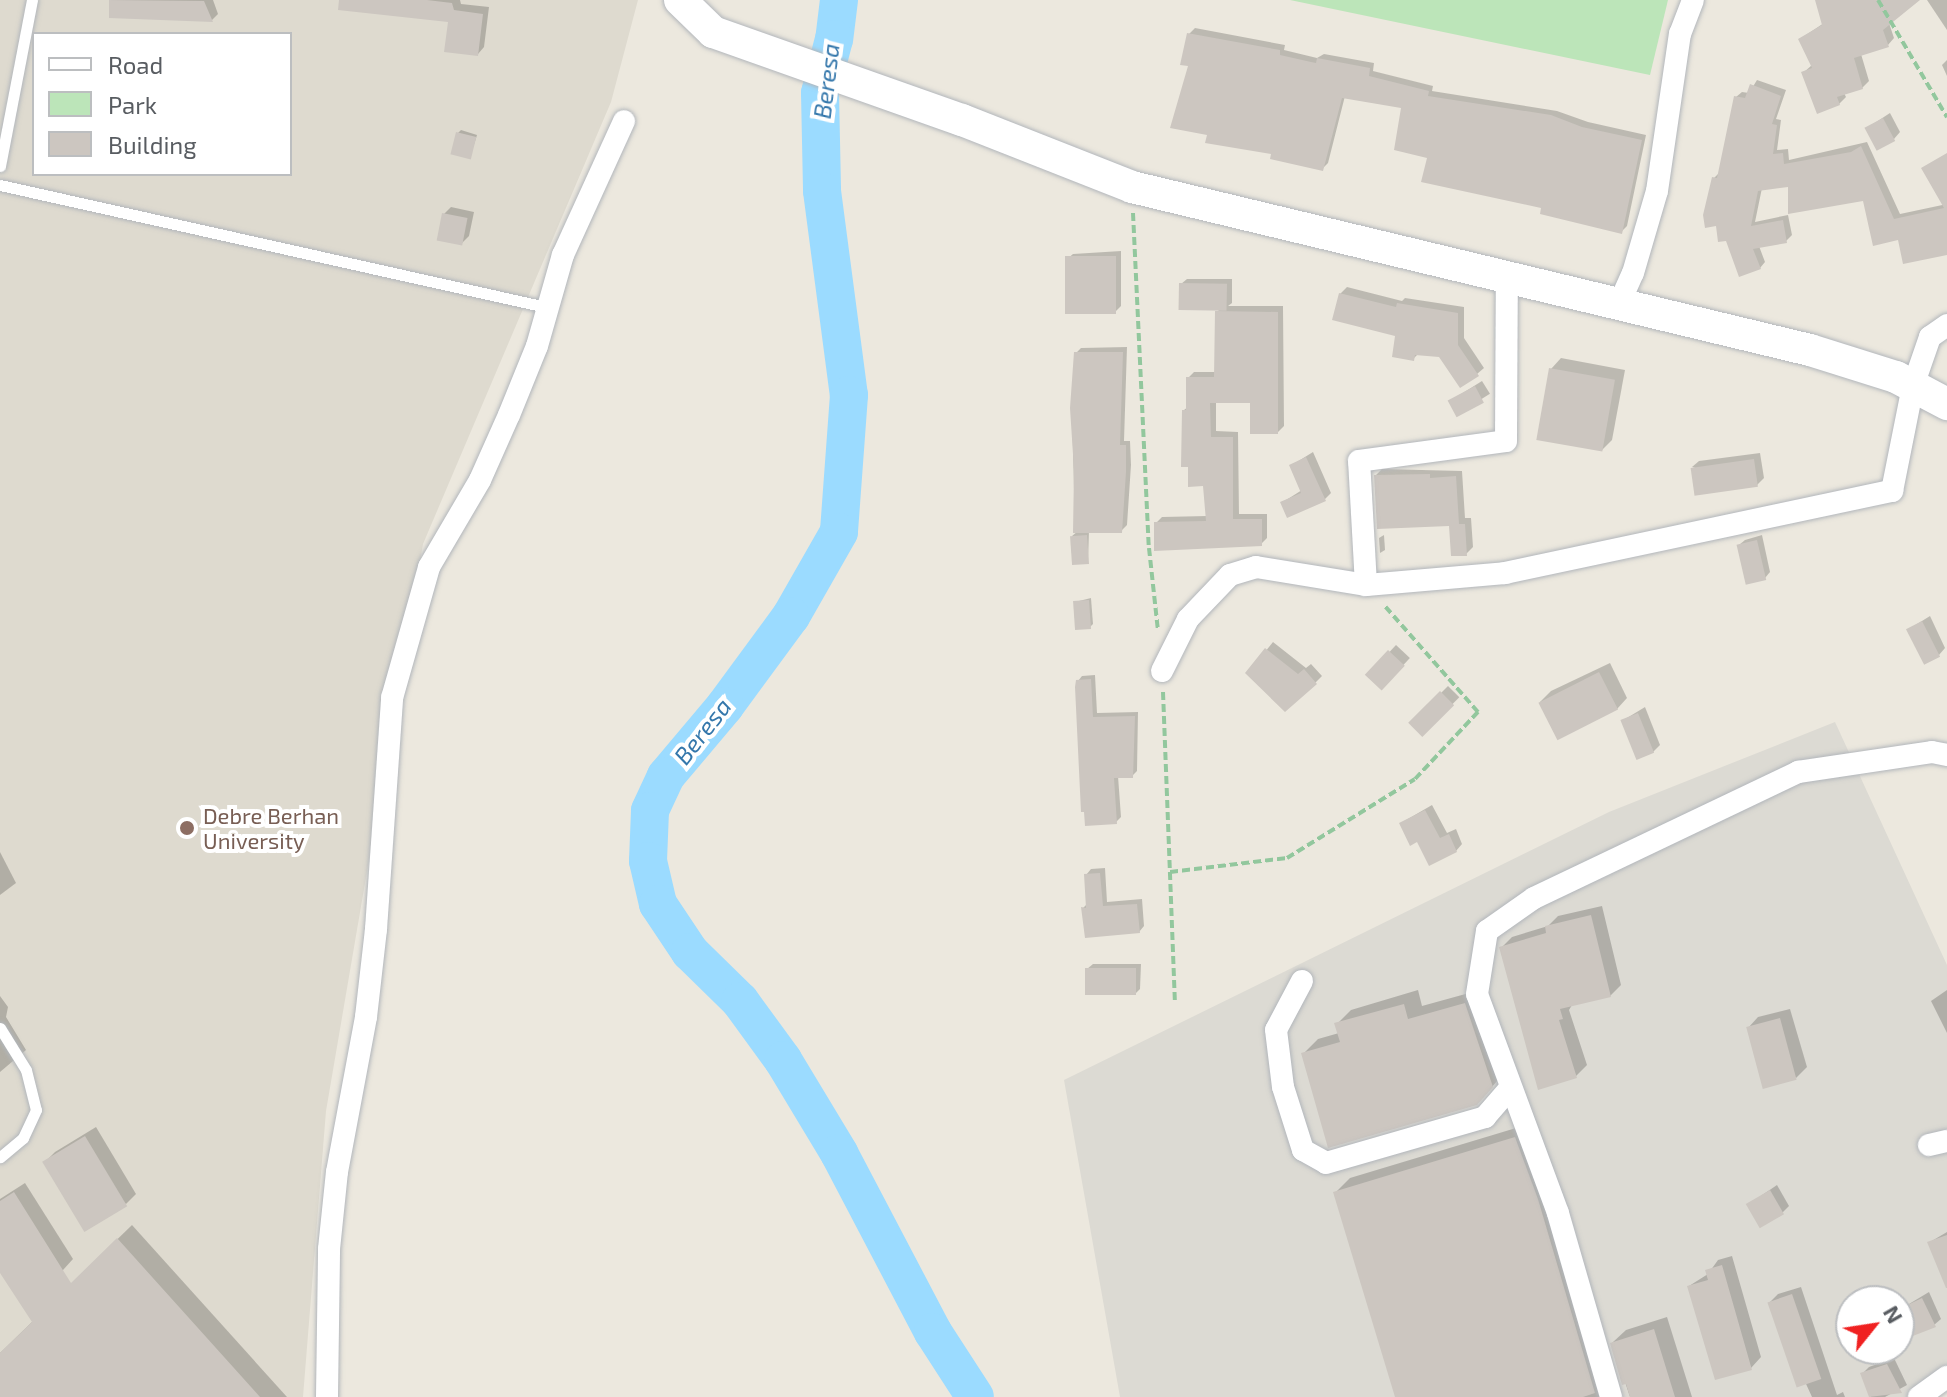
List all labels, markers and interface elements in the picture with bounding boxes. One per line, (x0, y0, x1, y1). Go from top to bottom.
legend (32, 32, 292, 176)
water label: Beresa (807, 42, 845, 120)
text: Road (108, 50, 163, 79)
text: Park (108, 90, 157, 119)
text: Building (108, 130, 197, 159)
water label: Beresa (667, 692, 737, 770)
place label: Debre Berhan University (203, 802, 339, 854)
marker: Debre Berhan University (178, 819, 196, 837)
north arrow (1835, 1285, 1915, 1365)
text: N (1879, 1301, 1909, 1327)

